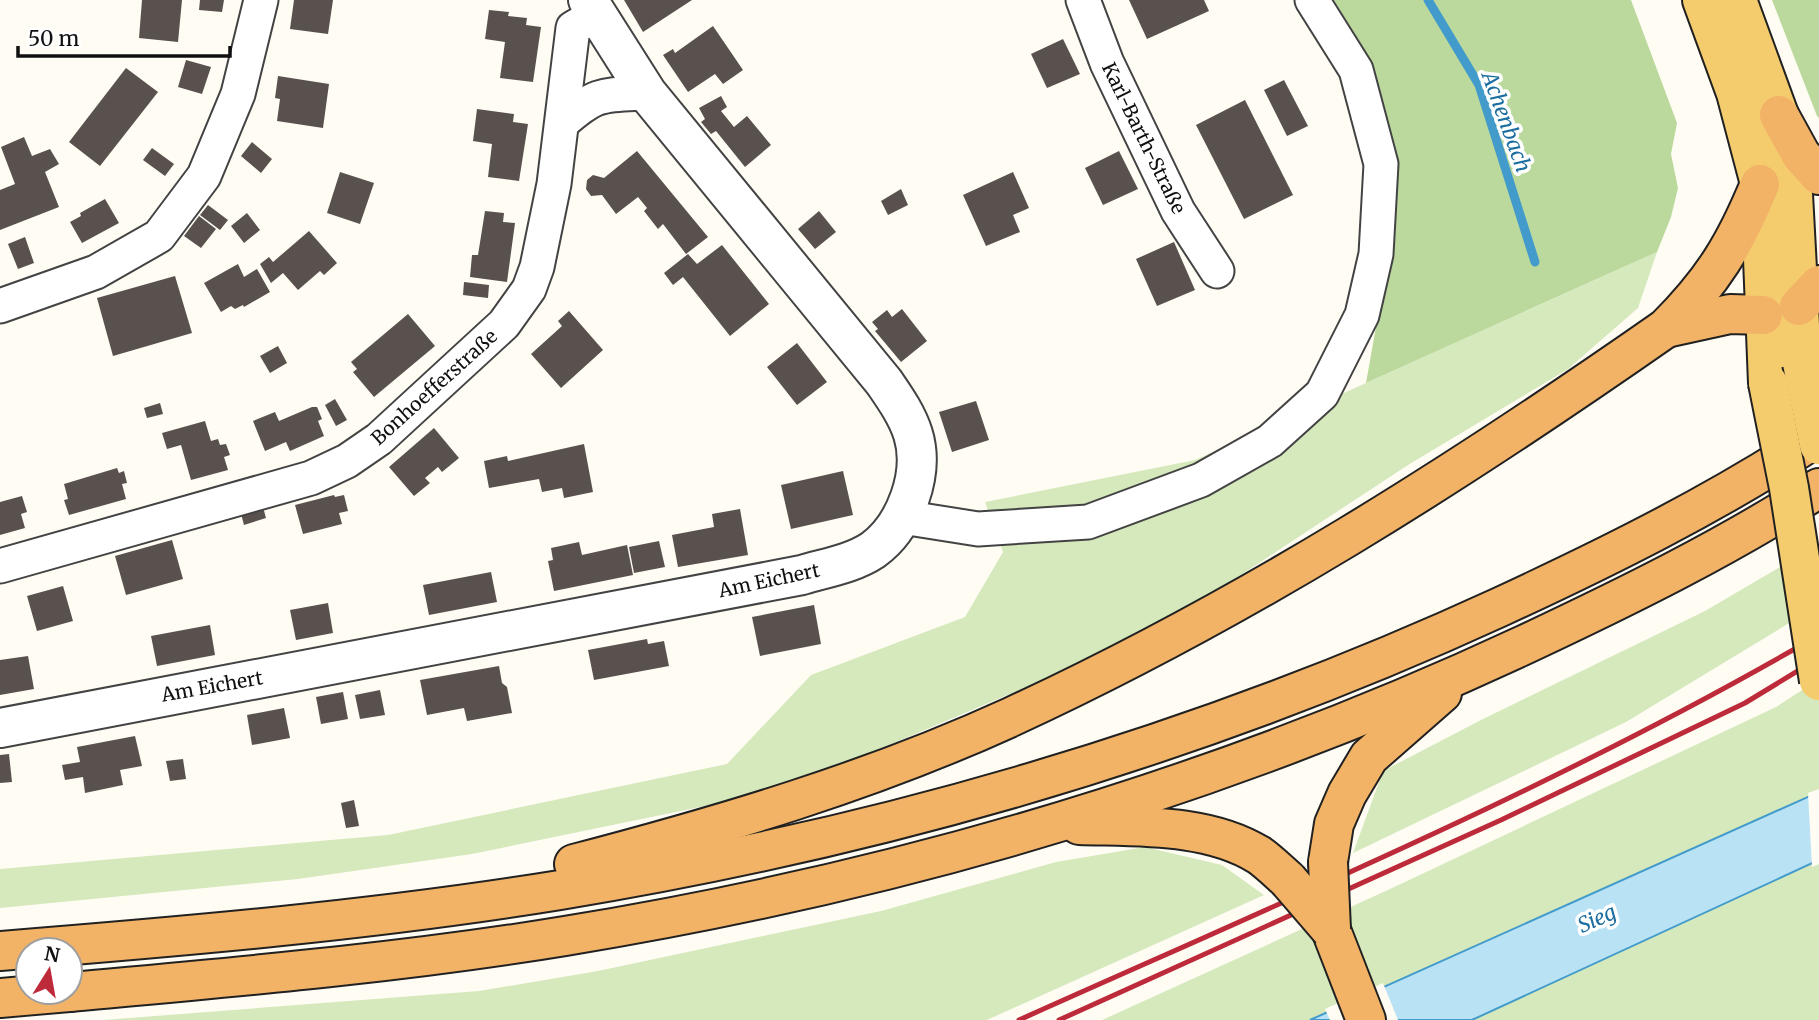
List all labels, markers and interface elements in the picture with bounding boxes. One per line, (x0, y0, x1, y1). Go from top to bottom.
scale bar (18, 14, 229, 58)
text: 50 m (28, 25, 79, 52)
street label: Karl-Barth-Straße (1097, 58, 1191, 218)
water label: Achenbach (1475, 66, 1537, 176)
street label: Bonhoefferstraße (366, 324, 502, 450)
street label: Am Eichert (715, 557, 822, 603)
street label: Am Eichert (158, 665, 265, 707)
water label: Sieg (1573, 898, 1620, 939)
north arrow (14, 936, 84, 1006)
text: N (43, 941, 62, 968)

